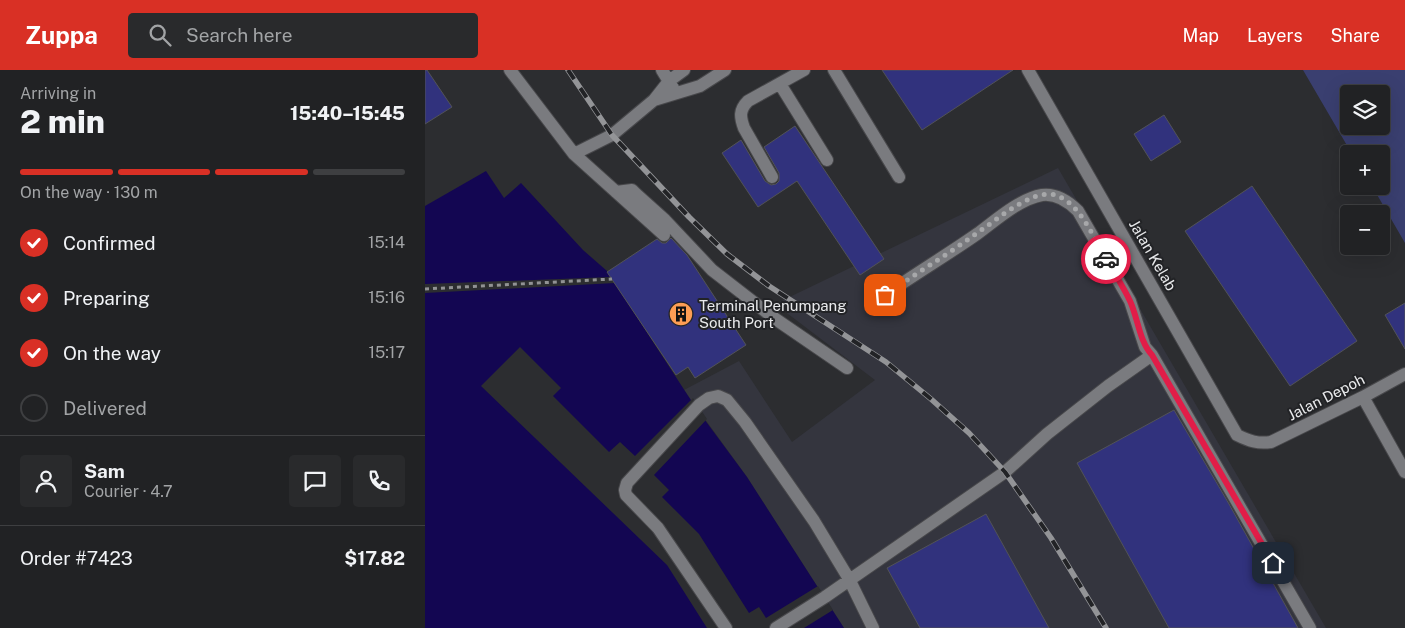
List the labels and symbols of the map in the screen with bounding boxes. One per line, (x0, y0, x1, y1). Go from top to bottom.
street label: Jalan Kelab (1126, 216, 1180, 294)
courier (1081, 234, 1131, 284)
pin (864, 274, 906, 316)
place label: Terminal Penumpang South Port (699, 297, 847, 331)
building icon: Terminal Penumpang South Port (668, 301, 694, 327)
street label: Jalan Depoh (1285, 370, 1367, 424)
pin (1252, 542, 1294, 584)

